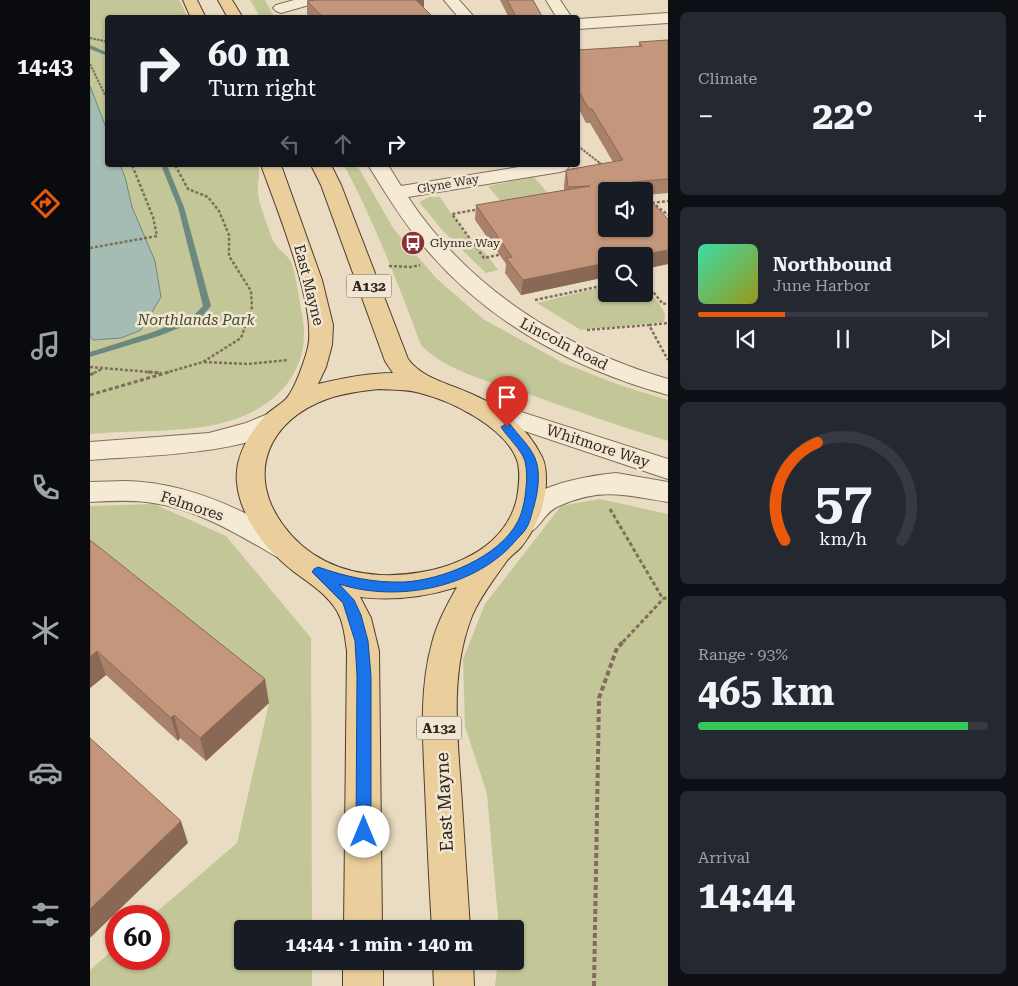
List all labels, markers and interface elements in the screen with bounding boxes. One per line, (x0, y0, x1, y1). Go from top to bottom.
text: 60 m (208, 34, 290, 75)
icon: right (125, 35, 190, 100)
text: 14:43 (17, 54, 73, 79)
text: Climate (698, 69, 757, 88)
text: Turn right (208, 76, 316, 101)
text: 22° (812, 94, 874, 138)
text: − (698, 100, 714, 133)
text: + (972, 100, 988, 133)
icon: left (276, 130, 304, 158)
icon: ahead (329, 130, 357, 158)
icon: right (382, 130, 410, 158)
street label: Glyne Way (416, 172, 481, 196)
map controls (598, 182, 653, 302)
button: sound (598, 182, 653, 237)
icon: directions (28, 186, 63, 221)
bus stop icon: Glynne Way (400, 230, 426, 256)
place label: Glynne Way (430, 236, 501, 250)
street label: East Mayne (290, 243, 328, 327)
button: search (598, 247, 653, 302)
text: Northbound (773, 253, 892, 276)
road number: A132 (346, 274, 392, 298)
text: June Harbor (773, 276, 870, 295)
park label: Northlands Park (136, 311, 255, 329)
street label: Lincoln Road (517, 314, 611, 374)
icon: previous (732, 325, 760, 353)
icon: pause (829, 325, 857, 353)
icon: next (926, 325, 954, 353)
icon: music (28, 328, 63, 363)
pin (486, 376, 528, 427)
icon: arrive (493, 383, 521, 411)
street label: Whitmore Way (544, 421, 652, 471)
icon: phone (28, 470, 63, 505)
text: 57 (814, 471, 872, 532)
street label: Felmores (158, 487, 226, 525)
text: km/h (819, 528, 867, 549)
icon: climate (28, 613, 63, 648)
text: Range · 93% (698, 645, 788, 664)
text: 465 km (698, 670, 834, 714)
road number: A132 (416, 716, 462, 740)
street label: East Mayne (431, 752, 457, 852)
icon: car (28, 755, 63, 790)
position arrow (337, 805, 389, 857)
text: Arrival (698, 848, 750, 867)
text: 14:44 (698, 873, 795, 917)
icon: filters (28, 897, 63, 932)
speed limit sign: 60 (105, 905, 170, 970)
text: 14:44 · 1 min · 140 m (285, 933, 473, 956)

